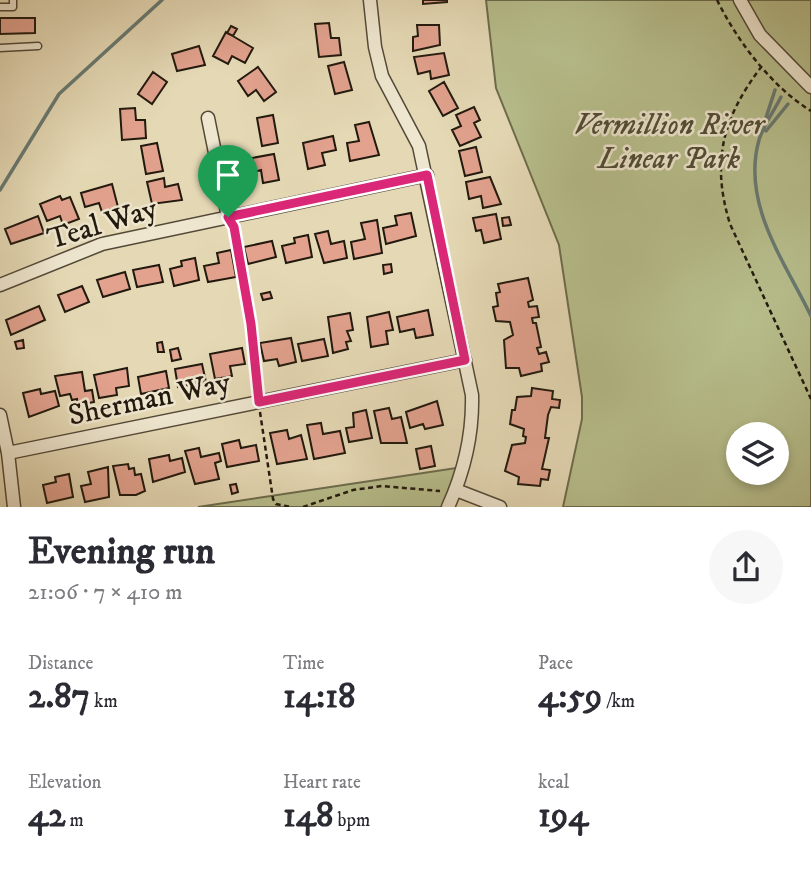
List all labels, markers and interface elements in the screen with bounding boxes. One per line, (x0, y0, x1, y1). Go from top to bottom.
park label: Vermillion River Linear Park (574, 107, 766, 178)
pin (198, 145, 258, 217)
icon: arrive (209, 156, 247, 194)
street label: Teal Way (43, 190, 163, 259)
street label: Sherman Way (65, 364, 235, 435)
map controls (726, 422, 789, 485)
button: layers (726, 422, 789, 485)
text: Evening run (28, 528, 215, 576)
button: share (709, 530, 783, 604)
text: 21:06 · 7 × 410 m (28, 578, 183, 607)
text: Distance (28, 652, 93, 675)
text: Time (283, 652, 324, 675)
text: Pace (538, 652, 573, 675)
text: 2.87 (28, 675, 90, 719)
text: 14:18 (283, 675, 356, 719)
text: 4:59 (538, 675, 602, 719)
text: km (90, 690, 118, 713)
text: /km (602, 690, 635, 713)
text: Elevation (28, 771, 102, 794)
text: Heart rate (283, 771, 361, 794)
text: kcal (538, 771, 569, 794)
text: 42 (28, 794, 65, 838)
text: 148 (283, 794, 334, 838)
text: 194 (538, 794, 588, 838)
text: m (65, 809, 84, 832)
text: bpm (334, 809, 370, 832)

